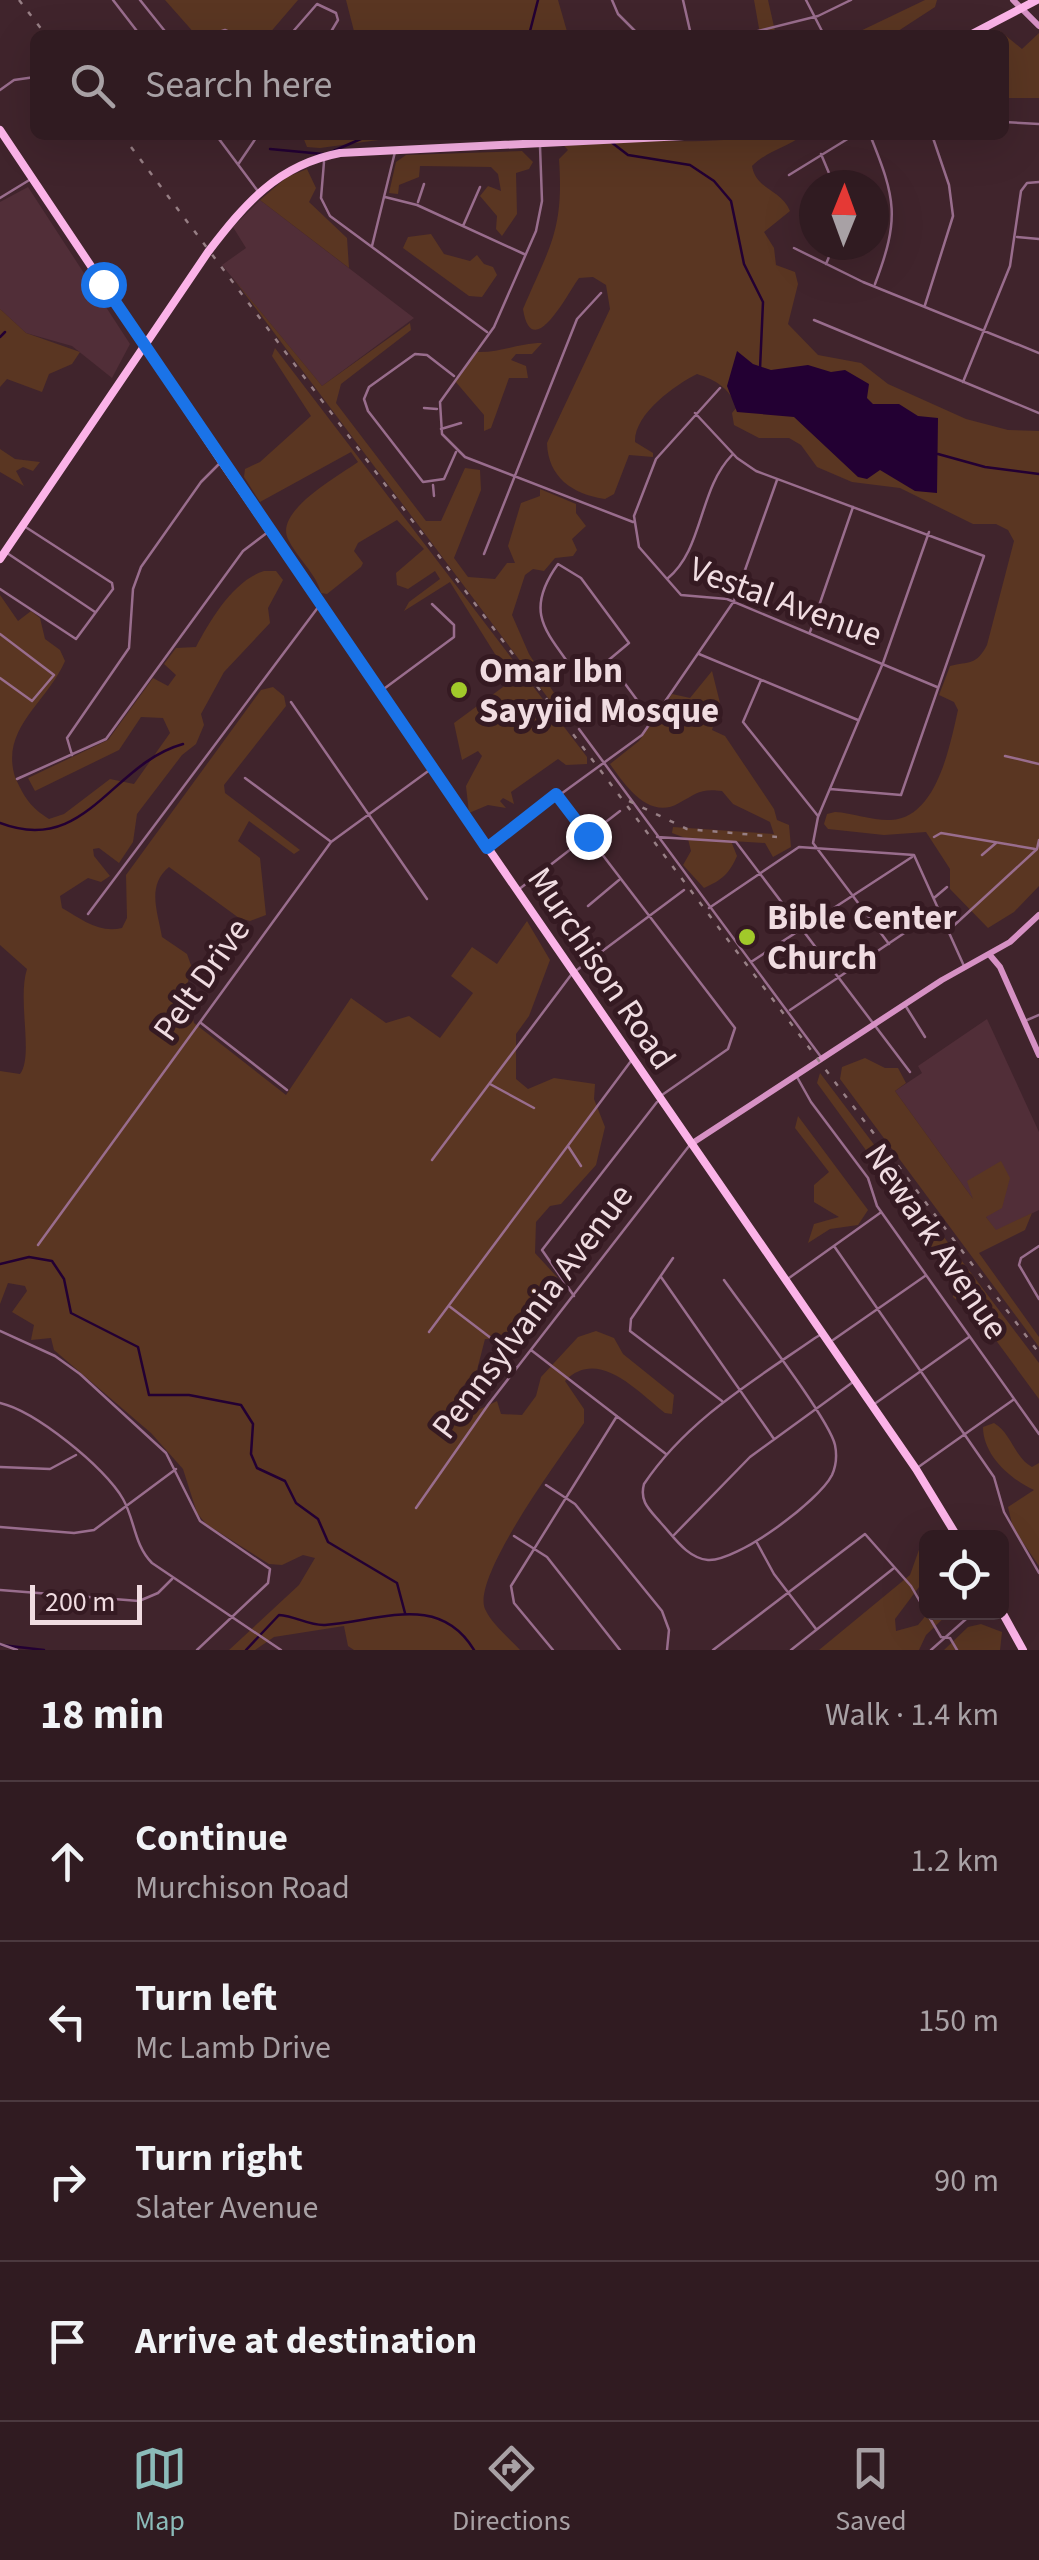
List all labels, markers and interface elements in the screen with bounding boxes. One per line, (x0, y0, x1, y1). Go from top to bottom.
search box (30, 30, 1009, 140)
icon: search (65, 58, 120, 113)
text: Search here (145, 58, 332, 112)
north arrow (799, 170, 889, 260)
route start (81, 262, 127, 308)
street label: Vestal Avenue (682, 544, 889, 660)
place label: Omar Ibn Sayyiid Mosque (479, 646, 719, 736)
marker: Omar Ibn Sayyiid Mosque (448, 679, 470, 701)
route end (566, 814, 612, 860)
street label: Murchison Road (515, 857, 688, 1080)
place label: Bible Center Church (767, 893, 956, 983)
street label: Pelt Drive (141, 908, 262, 1051)
marker: Bible Center Church (736, 926, 758, 948)
street label: Newark Avenue (852, 1133, 1020, 1350)
street label: Pennsylvania Avenue (420, 1174, 645, 1450)
map controls (919, 1530, 1009, 1620)
button: locate (919, 1530, 1009, 1620)
scale bar (30, 1580, 142, 1624)
text: 200 m (45, 1582, 116, 1622)
text: 18 min (40, 1685, 164, 1745)
text: Walk · 1.4 km (825, 1692, 999, 1738)
text: Continue (135, 1811, 288, 1865)
icon: ahead (40, 1834, 95, 1889)
text: 1.2 km (910, 1838, 999, 1884)
text: Murchison Road (135, 1865, 350, 1911)
text: Turn left (135, 1971, 277, 2025)
icon: left (40, 1994, 95, 2049)
text: 150 m (918, 1998, 999, 2044)
text: Mc Lamb Drive (135, 2025, 331, 2071)
text: Turn right (135, 2131, 303, 2185)
icon: right (40, 2154, 95, 2209)
text: 90 m (934, 2158, 999, 2204)
text: Slater Avenue (135, 2185, 318, 2231)
icon: arrive (40, 2314, 95, 2369)
text: Arrive at destination (135, 2314, 477, 2368)
tab: Map (132, 2441, 187, 2541)
tab: Directions (452, 2441, 571, 2541)
tab: Saved (835, 2441, 907, 2541)

